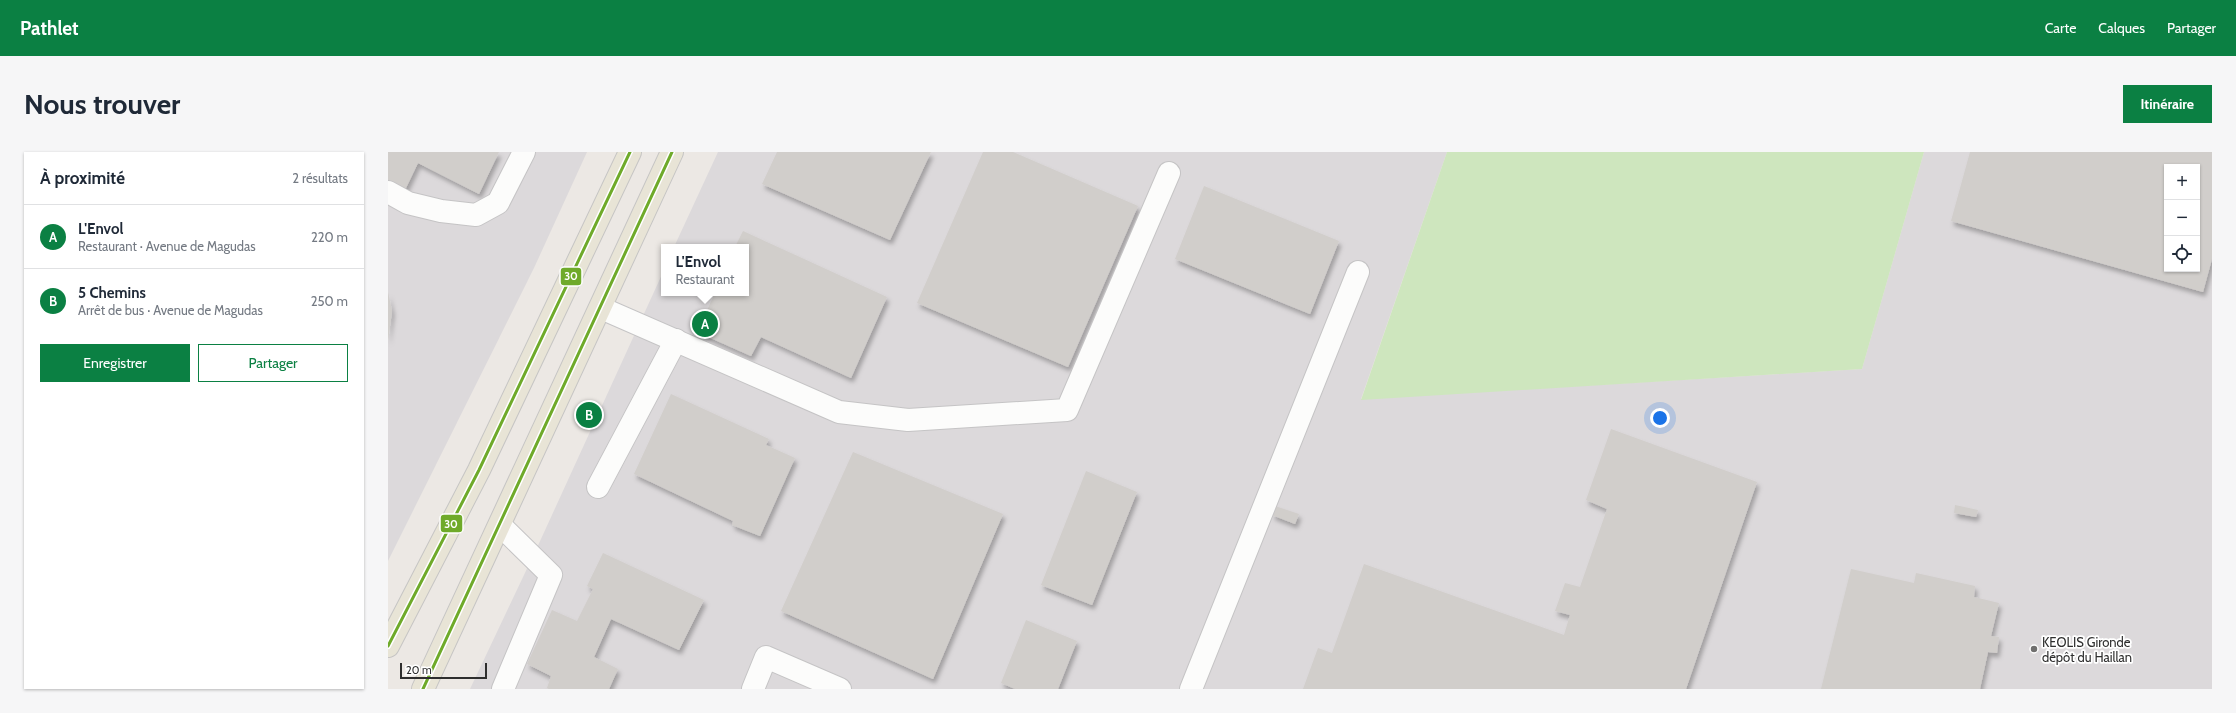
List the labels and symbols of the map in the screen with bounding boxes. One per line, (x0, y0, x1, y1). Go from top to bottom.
line badge: 30 (560, 267, 582, 286)
text: 30 (564, 269, 578, 283)
pin: A (692, 309, 718, 339)
pin: B (576, 400, 602, 430)
your location (1650, 408, 1670, 428)
line badge: 30 (440, 514, 463, 533)
text: 30 (444, 517, 458, 531)
place label: KEOLIS Gironde dépôt du Haillan (2042, 634, 2132, 665)
marker: KEOLIS Gironde dépôt du Haillan (2029, 644, 2039, 654)
scale bar (400, 661, 487, 680)

